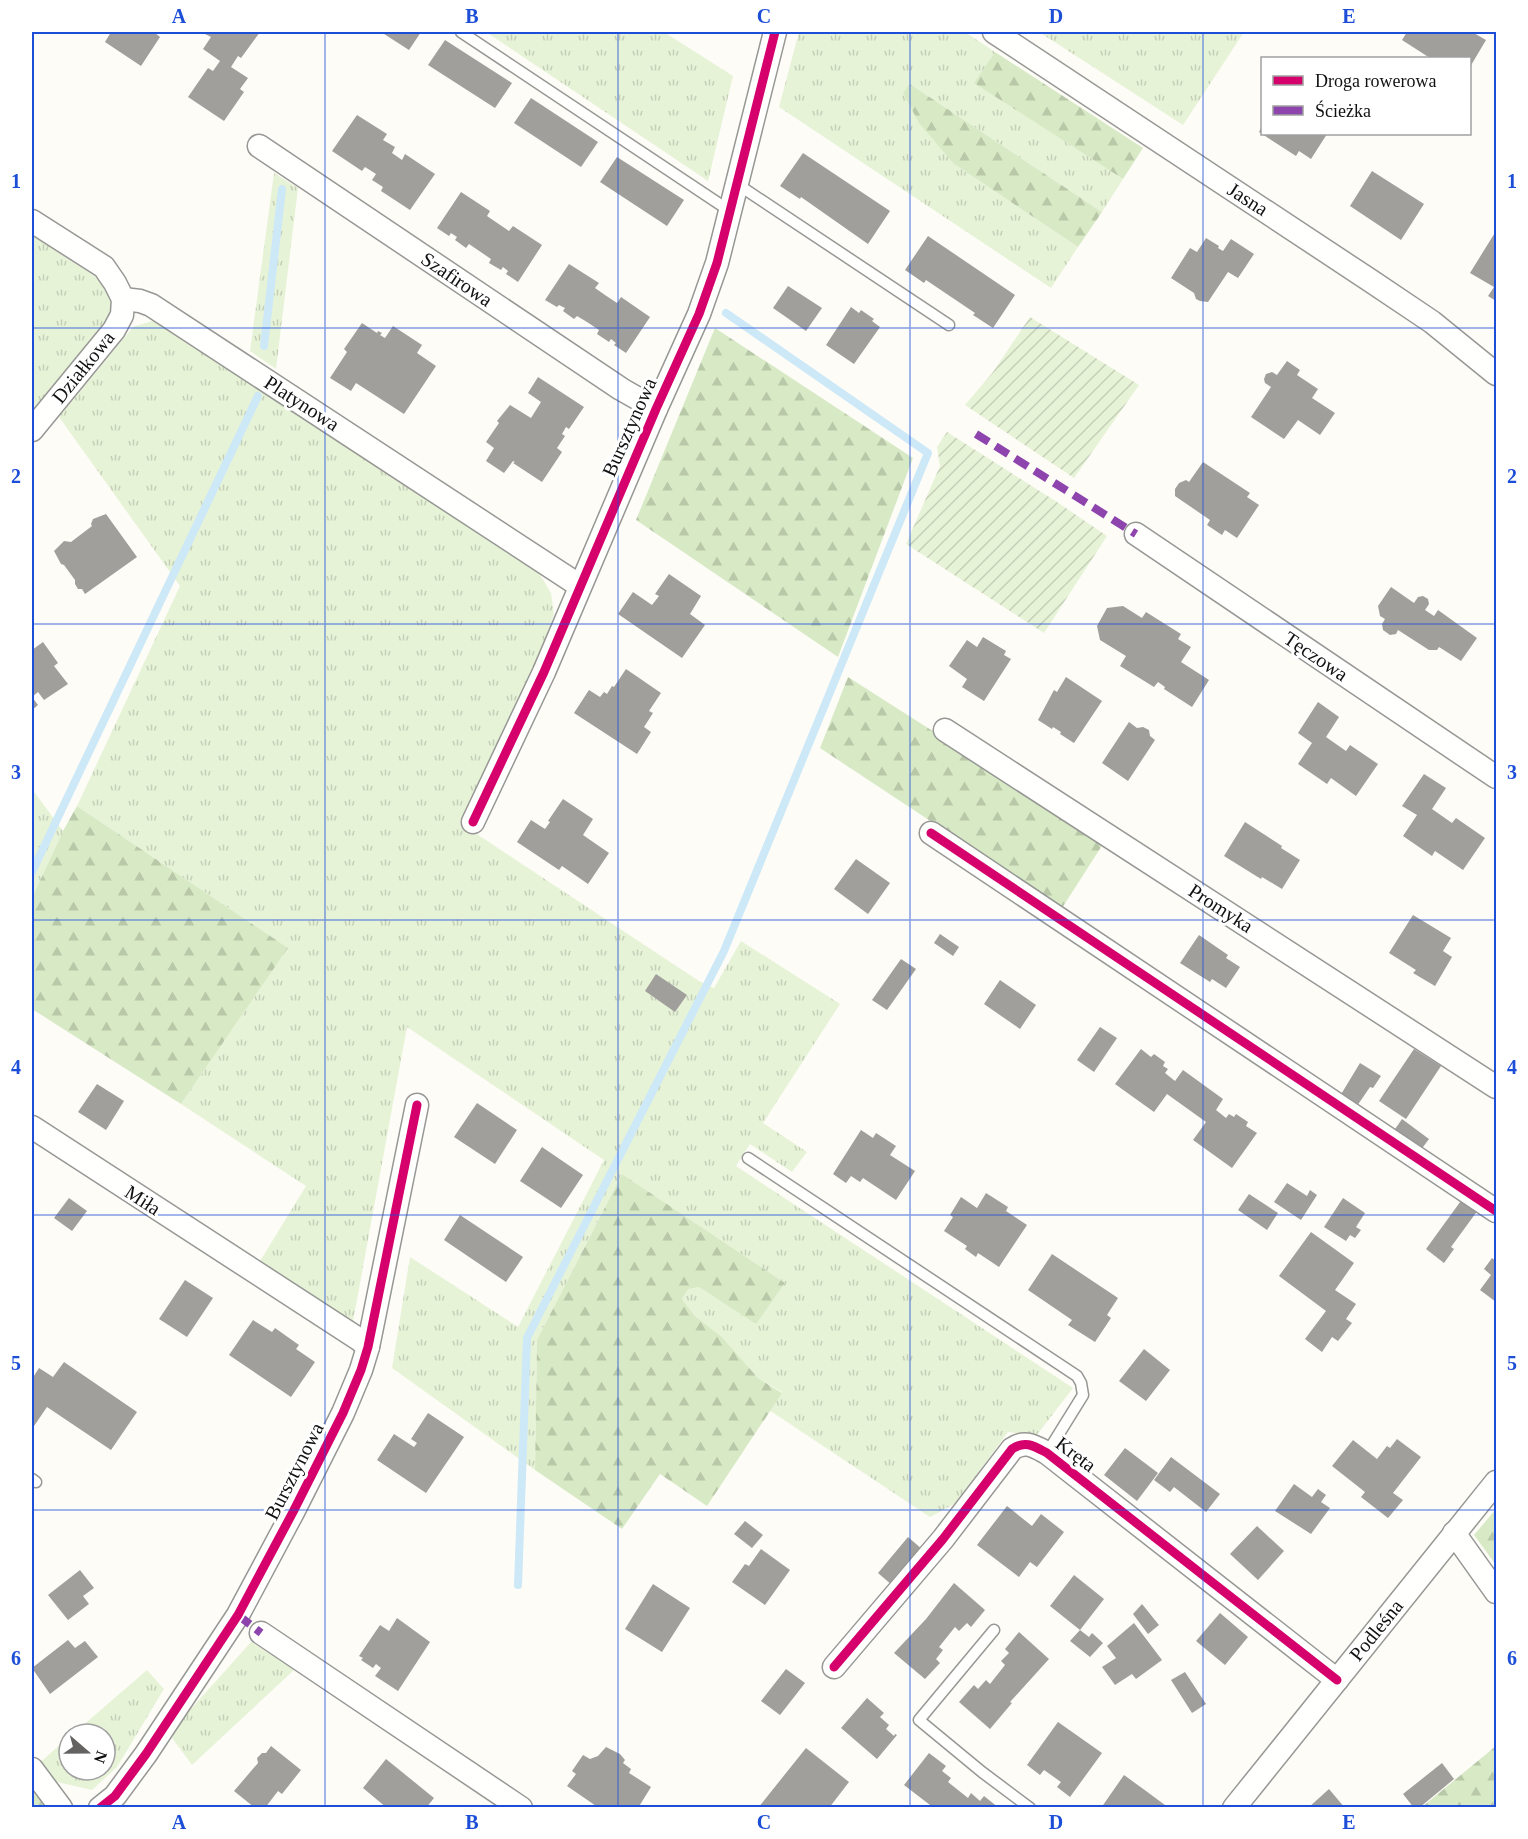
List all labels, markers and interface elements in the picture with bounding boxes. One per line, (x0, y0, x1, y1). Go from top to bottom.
text: A (172, 5, 187, 27)
text: B (465, 5, 479, 27)
text: C (757, 5, 771, 27)
text: D (1049, 5, 1063, 27)
text: E (1342, 5, 1356, 27)
legend (1261, 57, 1471, 135)
text: Droga rowerowa (1315, 71, 1436, 91)
text: Ścieżka (1315, 100, 1371, 121)
text: 1 (11, 170, 21, 192)
text: 1 (1507, 170, 1517, 192)
street label: Jasna (1224, 178, 1272, 220)
street label: Szafirowa (417, 247, 497, 311)
street label: Działkowa (47, 326, 119, 408)
street label: Platynowa (260, 371, 343, 436)
street label: Bursztynowa (597, 374, 661, 480)
text: 2 (11, 465, 21, 487)
text: 2 (1507, 465, 1517, 487)
street label: Tęczowa (1279, 627, 1352, 686)
text: 3 (11, 761, 21, 783)
text: 3 (1507, 761, 1517, 783)
street label: Promyka (1184, 879, 1257, 938)
text: 4 (11, 1056, 21, 1078)
text: 4 (1507, 1056, 1517, 1078)
street label: Miła (121, 1180, 165, 1220)
text: 5 (11, 1352, 21, 1374)
text: 5 (1507, 1352, 1517, 1374)
street label: Bursztynowa (260, 1419, 329, 1523)
street label: Kręta (1051, 1432, 1100, 1477)
street label: Podleśna (1345, 1595, 1407, 1665)
text: 6 (11, 1647, 21, 1669)
text: 6 (1507, 1647, 1517, 1669)
north arrow (57, 1722, 117, 1782)
text: N (91, 1749, 111, 1766)
text: A (172, 1811, 187, 1833)
text: B (465, 1811, 479, 1833)
text: C (757, 1811, 771, 1833)
text: D (1049, 1811, 1063, 1833)
text: E (1342, 1811, 1356, 1833)

